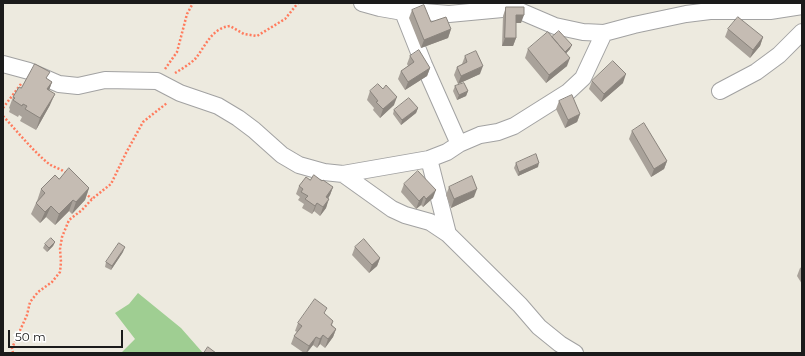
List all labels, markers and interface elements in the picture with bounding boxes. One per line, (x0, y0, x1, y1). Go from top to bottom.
scale bar (10, 322, 125, 348)
text: 50 m (15, 329, 46, 344)

